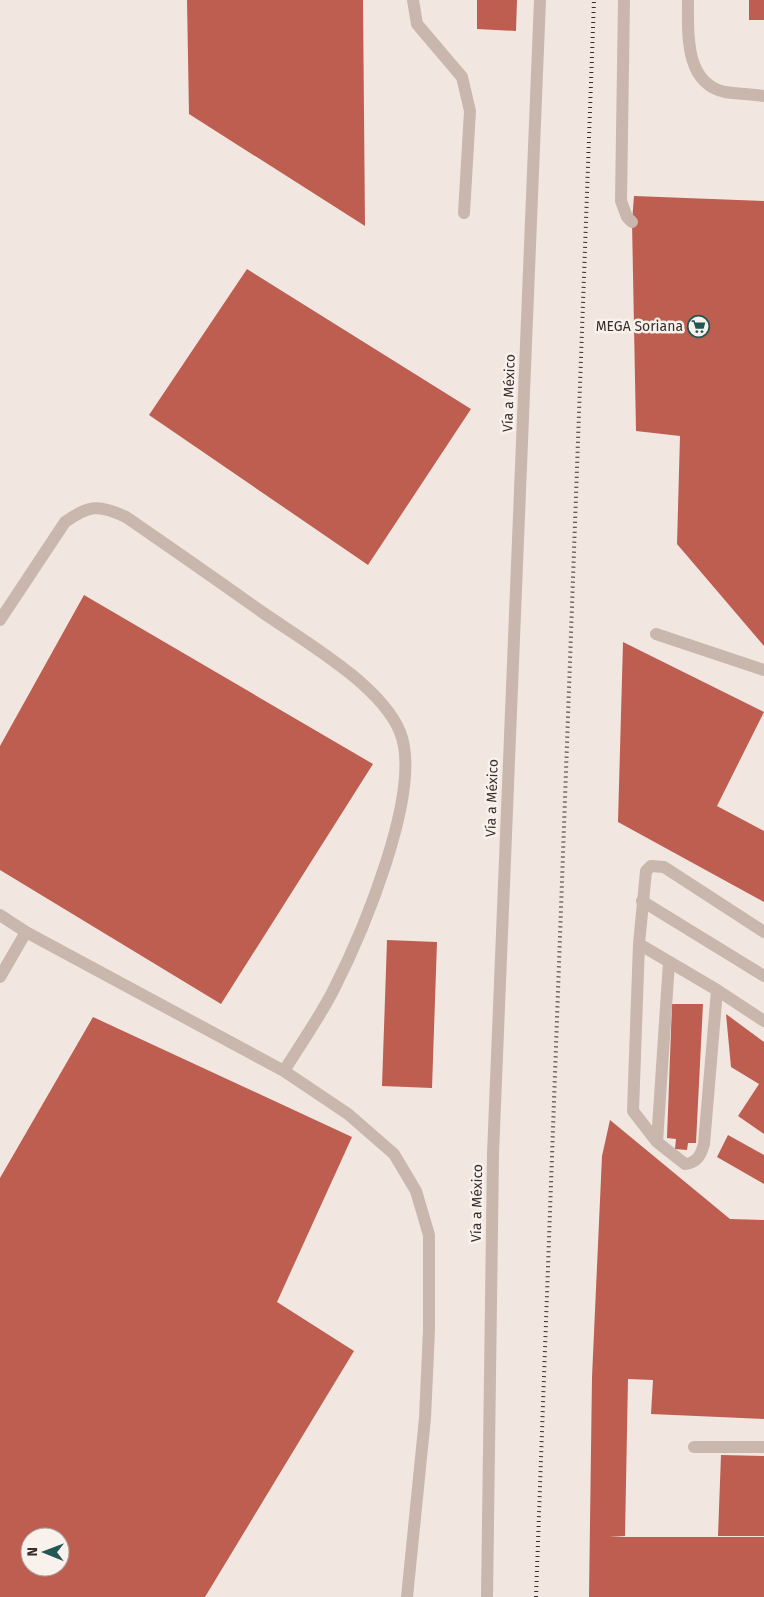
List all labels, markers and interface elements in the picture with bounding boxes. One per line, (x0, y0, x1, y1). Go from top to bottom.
supermarket icon: MEGA Soriana (687, 314, 711, 338)
place label: MEGA Soriana (596, 318, 683, 335)
street label: Vía a México (499, 354, 519, 432)
street label: Vía a México (482, 759, 502, 837)
street label: Vía a México (468, 1164, 486, 1242)
north arrow (20, 1527, 70, 1577)
text: N (24, 1547, 41, 1557)

